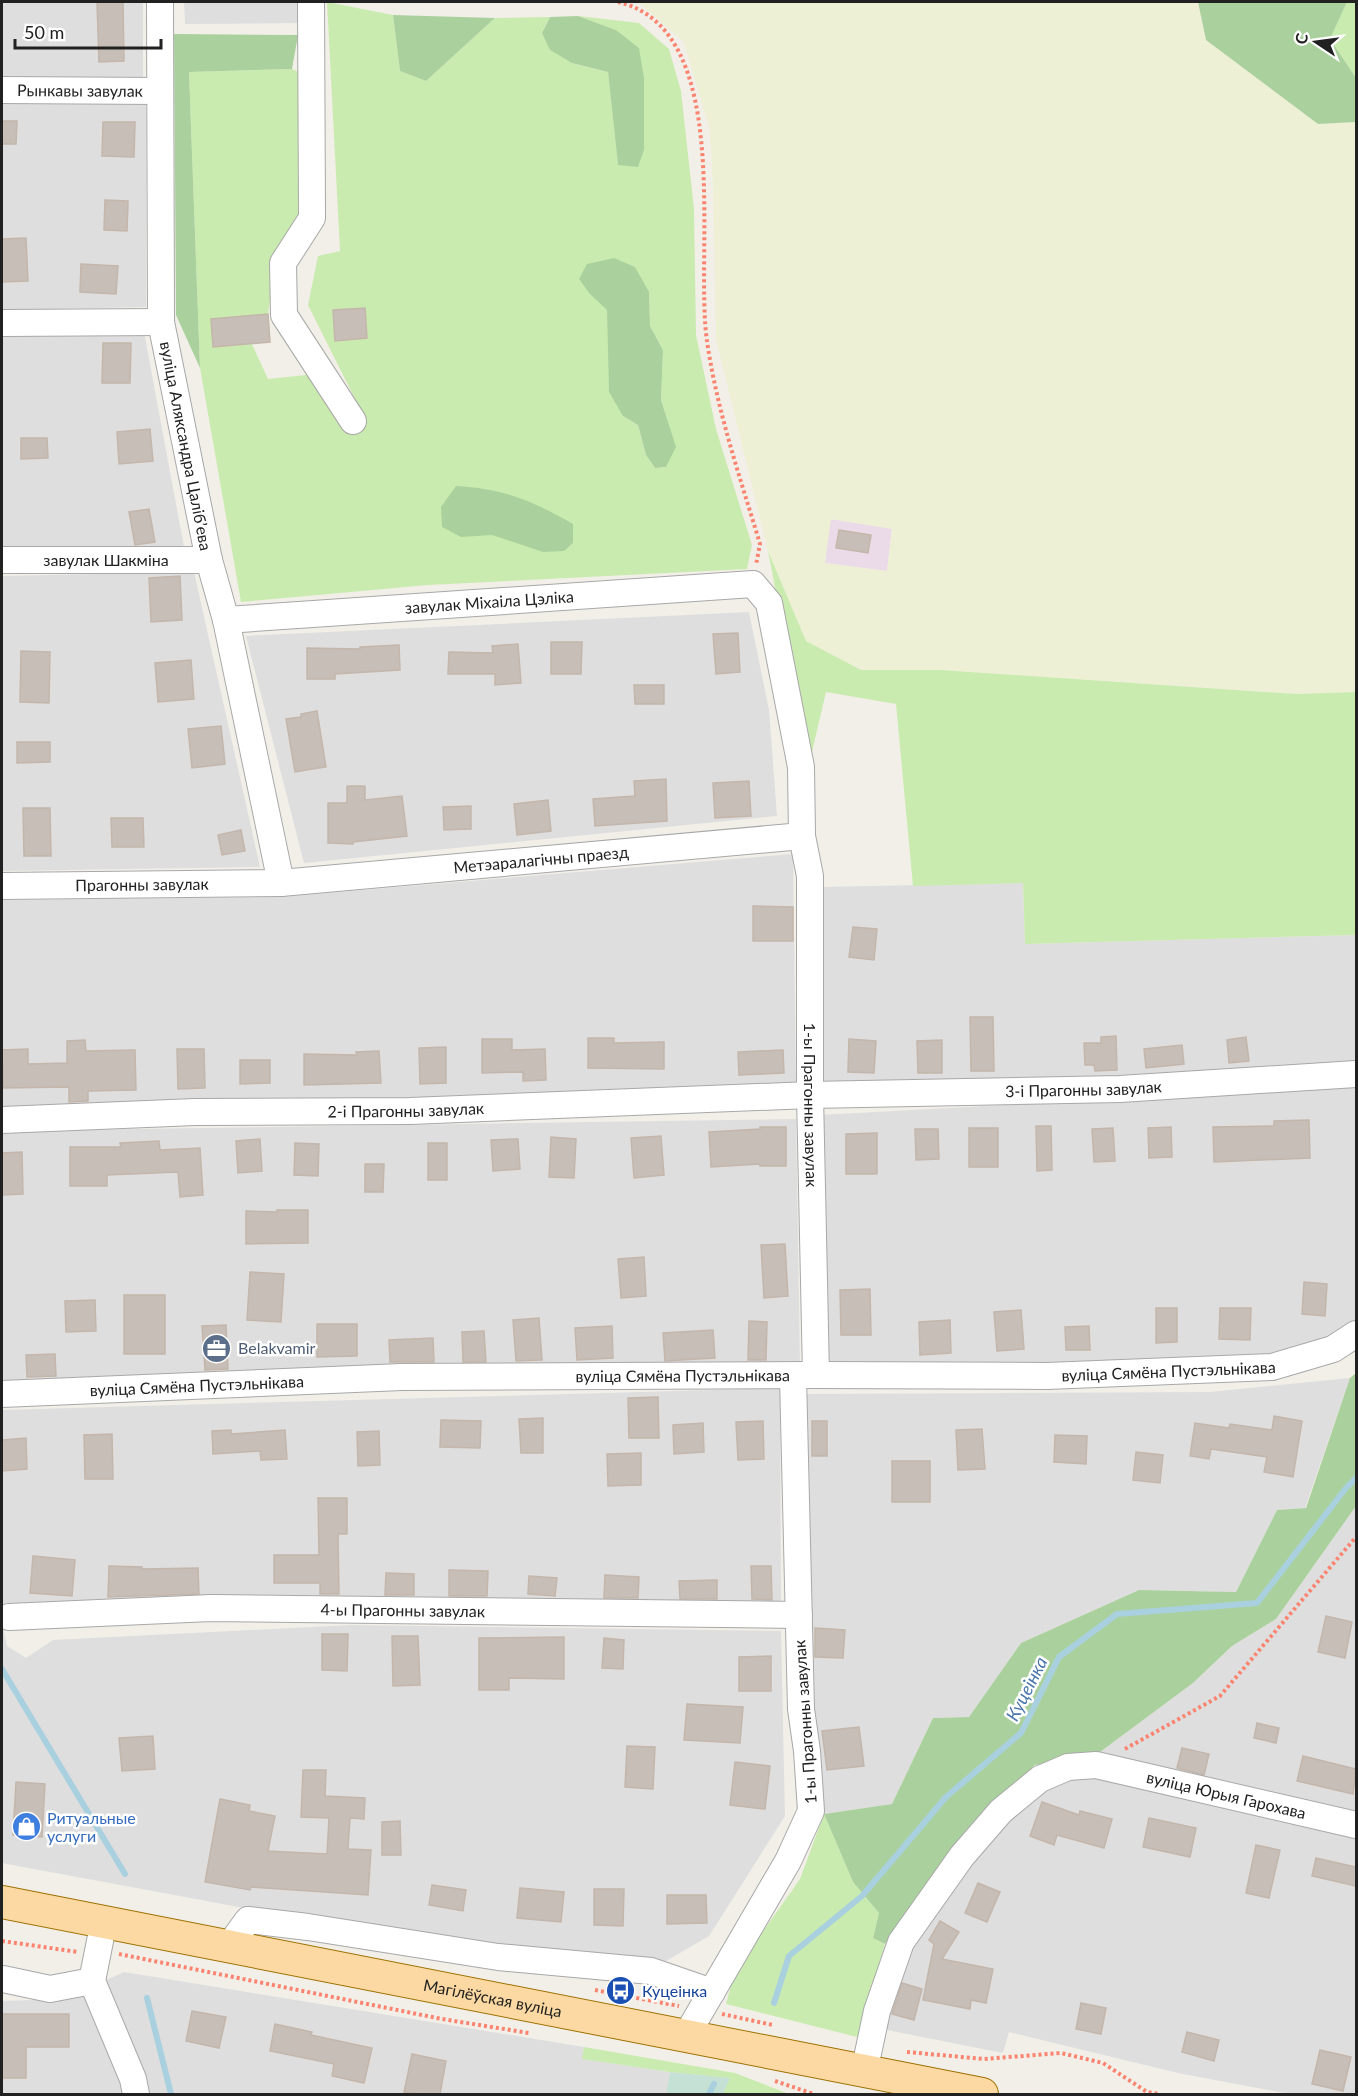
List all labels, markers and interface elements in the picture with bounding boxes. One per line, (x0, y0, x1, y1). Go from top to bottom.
scale bar (15, 12, 160, 50)
north arrow (1286, 12, 1346, 72)
text: 50 m (24, 21, 64, 43)
text: С (1290, 31, 1311, 46)
street label: Рынкавы завулак (17, 80, 144, 100)
street label: вуліца Аляксандра Цалібʼева (157, 340, 216, 552)
street label: завулак Шакміна (43, 550, 169, 569)
street label: завулак Міхаіла Цэліка (404, 586, 574, 617)
street label: Метэаралагічны праезд (453, 842, 629, 876)
street label: Прагонны завулак (75, 874, 210, 894)
street label: 1-ы Прагонны завулак (801, 1023, 822, 1188)
street label: 3-і Прагонны завулак (1005, 1076, 1163, 1100)
street label: 2-і Прагонны завулак (327, 1098, 485, 1120)
office icon: Belakvamir (201, 1332, 233, 1364)
place label: Belakvamir (238, 1338, 316, 1357)
street label: вуліца Сямёна Пустэльнікава (1061, 1357, 1276, 1384)
street label: вуліца Сямёна Пустэльнікава (575, 1365, 790, 1385)
street label: вуліца Сямёна Пустэльнікава (89, 1371, 304, 1399)
street label: 4-ы Прагонны завулак (320, 1599, 486, 1620)
street label: 1-ы Прагонны завулак (789, 1639, 820, 1805)
water label: Куцеінка (1001, 1653, 1052, 1724)
street label: вуліца Юрыя Гарохава (1145, 1767, 1308, 1822)
place label: Ритуальные услуги (47, 1808, 136, 1845)
shop icon: Ритуальные услуги (10, 1811, 42, 1843)
street label: Магілёўская вуліца (422, 1975, 564, 2020)
bus stop icon: Куцеінка (605, 1975, 637, 2007)
place label: Куцеінка (642, 1981, 707, 2000)

